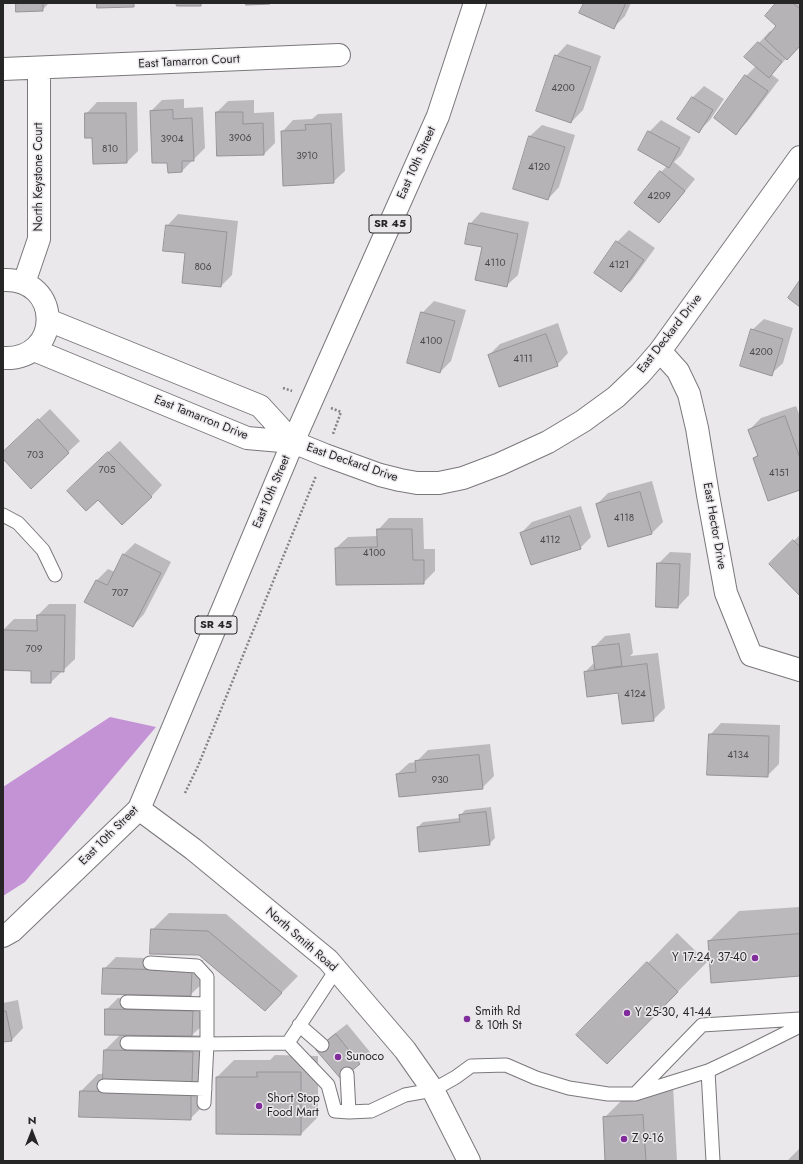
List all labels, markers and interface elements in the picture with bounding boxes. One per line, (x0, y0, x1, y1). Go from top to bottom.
street label: East Tamarron Court (138, 52, 240, 72)
house number: 4200 (551, 83, 575, 95)
street label: North Keystone Court (32, 123, 46, 231)
street label: East 10th Street (395, 125, 439, 201)
house number: 3906 (229, 133, 251, 145)
house number: 3904 (160, 134, 184, 146)
house number: 810 (102, 144, 118, 156)
house number: 3910 (296, 151, 318, 163)
house number: 4120 (528, 162, 550, 174)
house number: 4209 (647, 191, 671, 203)
road number: SR 45 (369, 215, 411, 233)
house number: 4110 (485, 258, 505, 270)
house number: 4121 (609, 260, 629, 272)
house number: 806 (194, 262, 212, 274)
street label: East Deckard Drive (635, 292, 705, 376)
house number: 4100 (420, 336, 442, 348)
house number: 4200 (749, 347, 773, 359)
house number: 4111 (513, 354, 533, 366)
street label: East Tamarron Drive (152, 393, 250, 443)
street label: East Deckard Drive (304, 441, 400, 485)
house number: 703 (27, 450, 43, 462)
street label: East 10th Street (250, 453, 294, 531)
house number: 705 (99, 465, 115, 477)
house number: 4151 (769, 468, 789, 480)
street label: East Hector Drive (699, 481, 729, 571)
house number: 4118 (614, 513, 634, 525)
house number: 4112 (540, 535, 560, 547)
house number: 4100 (363, 548, 385, 560)
house number: 707 (112, 588, 128, 600)
road number: SR 45 (195, 616, 237, 634)
house number: 709 (25, 644, 43, 656)
house number: 4124 (624, 689, 646, 701)
house number: 4134 (727, 750, 749, 762)
house number: 930 (431, 775, 449, 787)
street label: East 10th Street (76, 803, 142, 869)
street label: North Smith Road (262, 905, 340, 975)
place label: Y 17-24, 37-40 (672, 951, 747, 965)
marker: Y 17-24, 37-40 (750, 953, 760, 963)
place label: Smith Rd & 10th St (475, 1005, 522, 1033)
place label: Y 25-30, 41-44 (635, 1006, 711, 1020)
marker: Y 25-30, 41-44 (622, 1008, 632, 1018)
marker: Smith Rd & 10th St (462, 1014, 472, 1024)
place label: Sunoco (346, 1050, 384, 1064)
marker: Sunoco (333, 1052, 343, 1062)
place label: Short Stop Food Mart (267, 1092, 320, 1120)
marker: Short Stop Food Mart (254, 1101, 264, 1111)
north arrow (12, 1112, 52, 1152)
text: N (28, 1112, 36, 1128)
place label: Z 9-16 (632, 1132, 664, 1146)
marker: Z 9-16 (619, 1134, 629, 1144)

